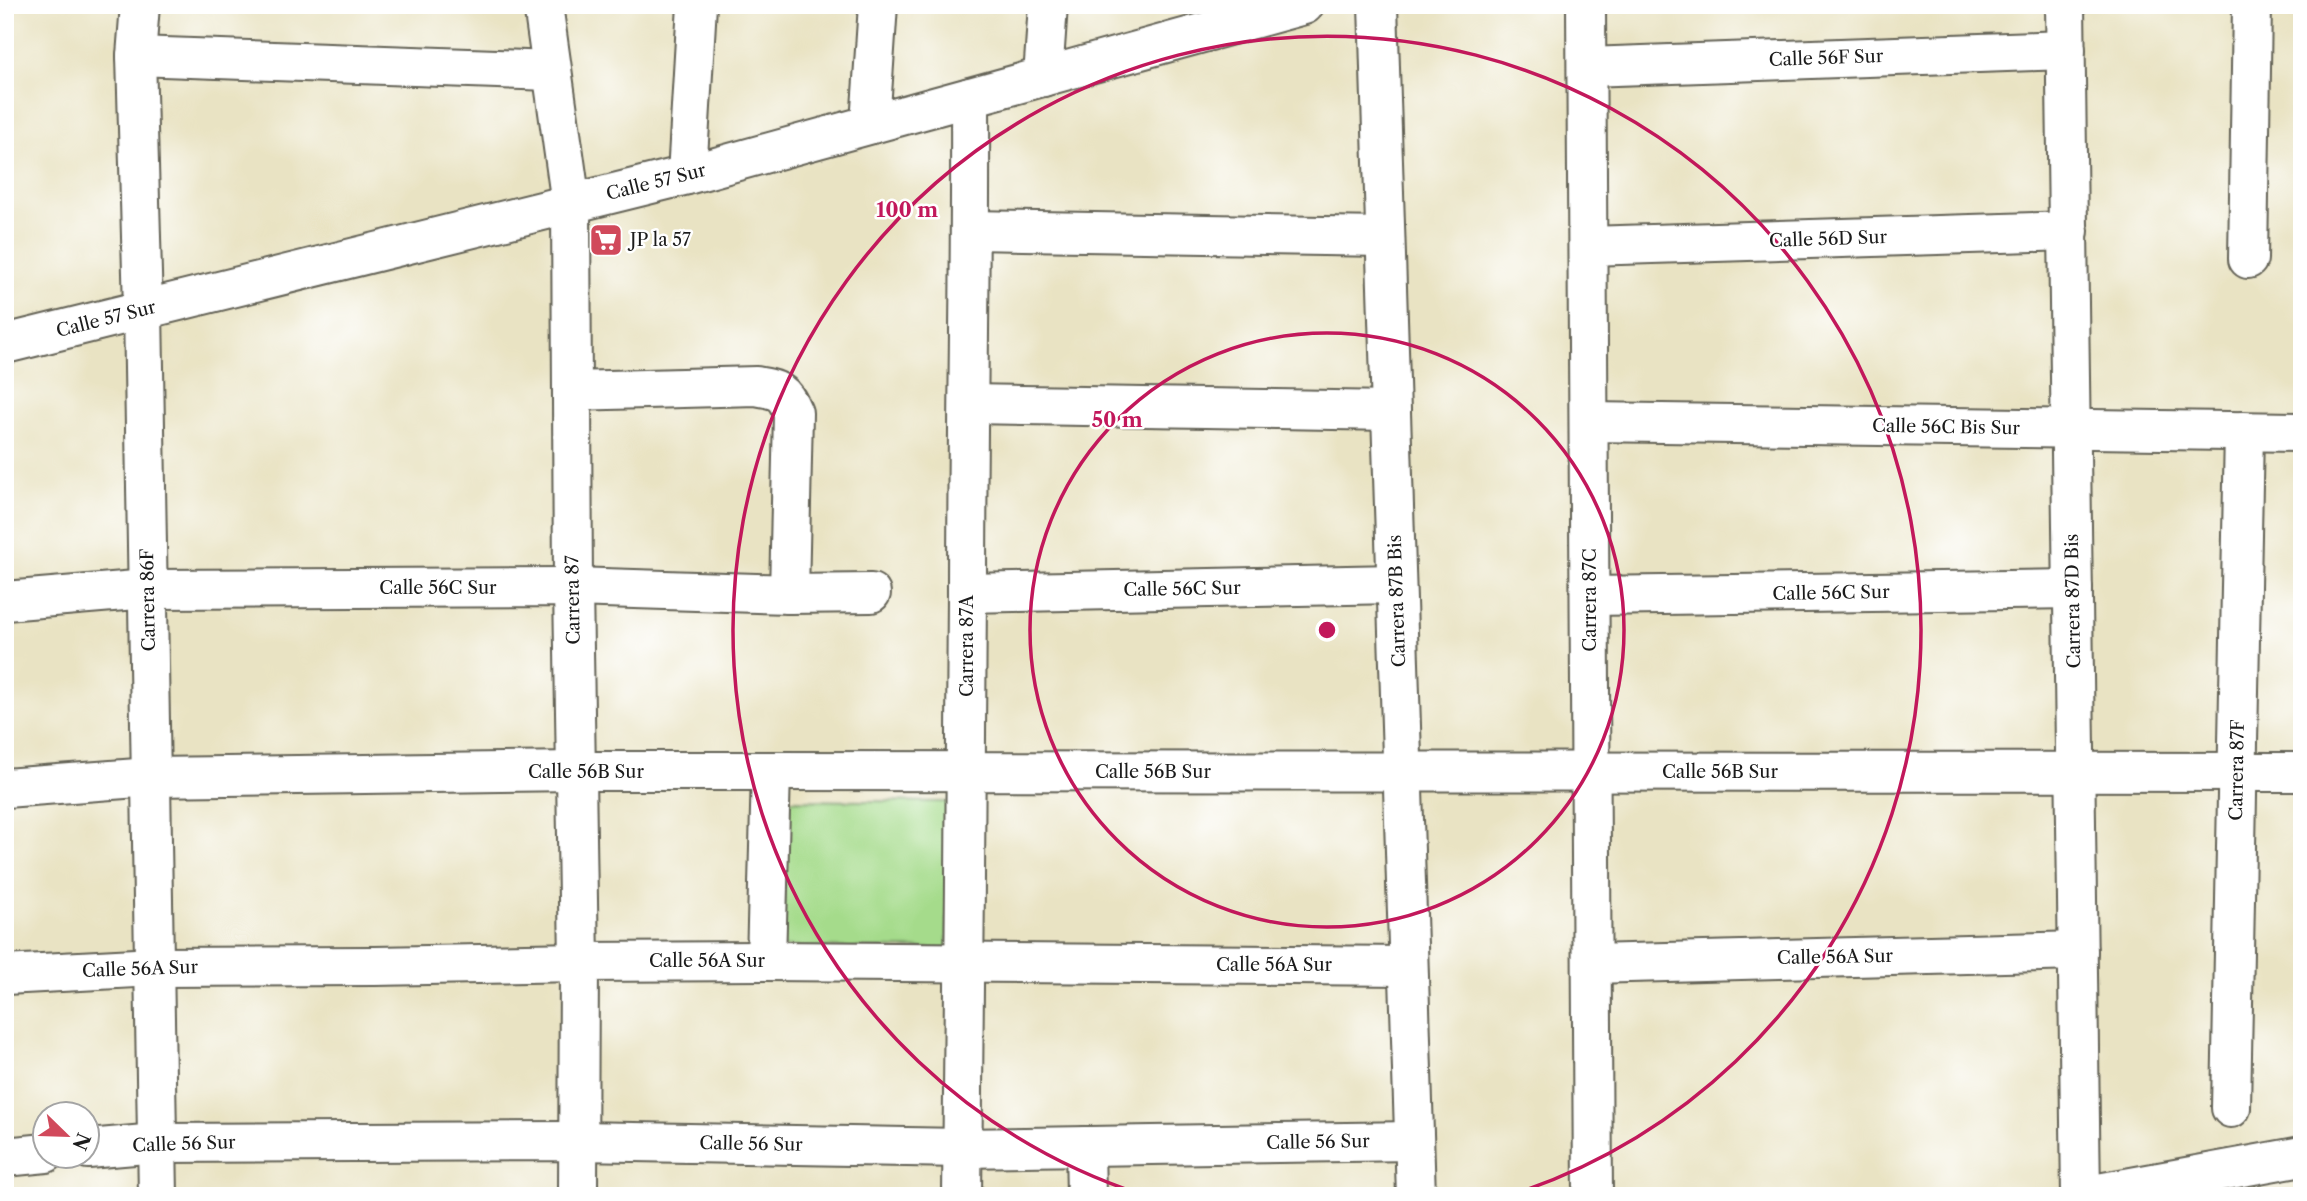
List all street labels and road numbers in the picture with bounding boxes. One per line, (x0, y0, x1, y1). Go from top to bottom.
street label: Calle 56F Sur (1768, 45, 1884, 71)
street label: Calle 57 Sur (604, 159, 708, 205)
street label: Calle 56D Sur (1769, 226, 1888, 252)
street label: Calle 57 Sur (54, 296, 158, 342)
street label: Calle 56C Bis Sur (1872, 415, 2021, 439)
street label: Carrera 87D Bis (2061, 533, 2085, 669)
street label: Carrera 87B Bis (1384, 534, 1410, 668)
street label: Carrera 86F (136, 548, 160, 652)
street label: Carrera 87C (1579, 548, 1601, 652)
street label: Carrera 87 (561, 555, 585, 645)
street label: Calle 56C Sur (379, 577, 497, 599)
street label: Calle 56C Sur (1123, 577, 1241, 601)
street label: Calle 56C Sur (1772, 581, 1890, 605)
street label: Carrera 87A (956, 594, 978, 697)
street label: Carrera 87F (2225, 719, 2249, 821)
street label: Calle 56B Sur (528, 761, 644, 783)
street label: Calle 56B Sur (1095, 761, 1211, 783)
street label: Calle 56B Sur (1662, 761, 1778, 783)
street label: Calle 56A Sur (1777, 945, 1894, 969)
street label: Calle 56A Sur (649, 950, 765, 972)
street label: Calle 56A Sur (1216, 954, 1332, 976)
street label: Calle 56A Sur (82, 956, 199, 982)
street label: Calle 56 Sur (1266, 1130, 1370, 1154)
street label: Calle 56 Sur (132, 1131, 237, 1157)
street label: Calle 56 Sur (699, 1132, 803, 1156)

